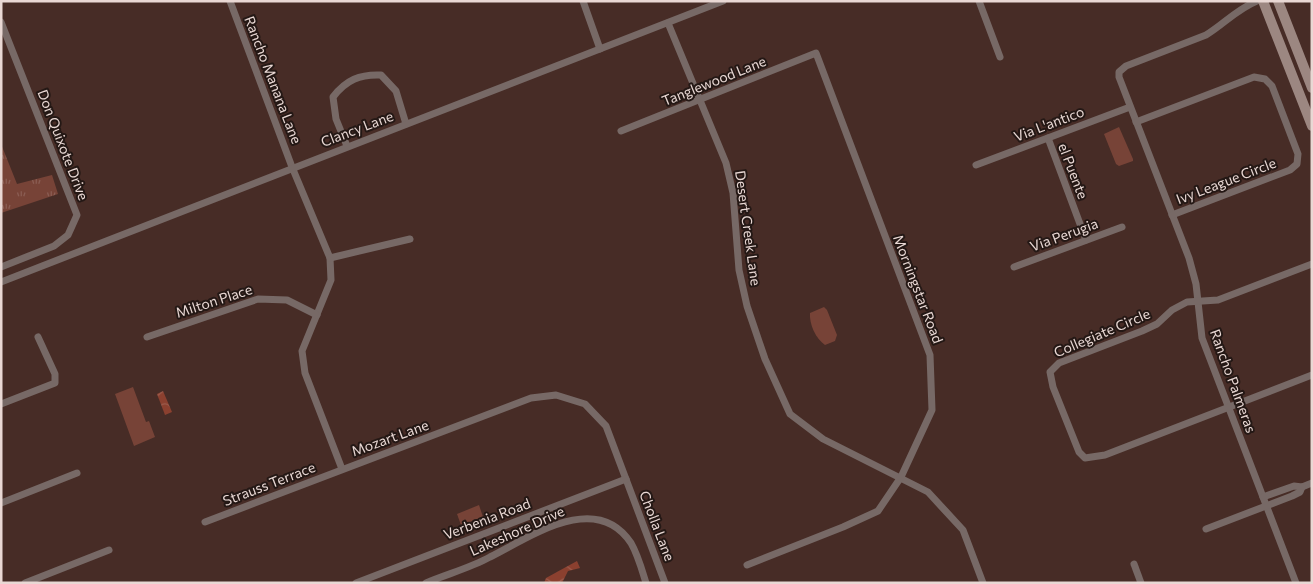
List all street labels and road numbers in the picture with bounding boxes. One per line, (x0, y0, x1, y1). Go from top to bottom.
street label: Rancho Manana Lane (241, 14, 306, 146)
street label: Tanglewood Lane (659, 52, 768, 109)
street label: Don Quixote Drive (35, 87, 92, 203)
street label: Via L'antico (1011, 102, 1086, 145)
street label: Clancy Lane (318, 107, 395, 150)
street label: el Puente (1055, 140, 1092, 201)
street label: Ivy League Circle (1173, 154, 1278, 207)
street label: Desert Creek Lane (732, 169, 765, 287)
street label: Via Perugia (1028, 214, 1100, 255)
street label: Morningstar Road (890, 232, 947, 346)
street label: Milton Place (174, 280, 254, 321)
street label: Collegiate Circle (1051, 305, 1153, 361)
street label: Rancho Palmeras (1207, 327, 1260, 435)
street label: Mozart Lane (349, 416, 431, 459)
street label: Strauss Terrace (220, 458, 318, 509)
street label: Cholla Lane (636, 488, 679, 563)
street label: Verbenia Road (441, 494, 533, 543)
street label: Lakeshore Drive (467, 502, 567, 559)

